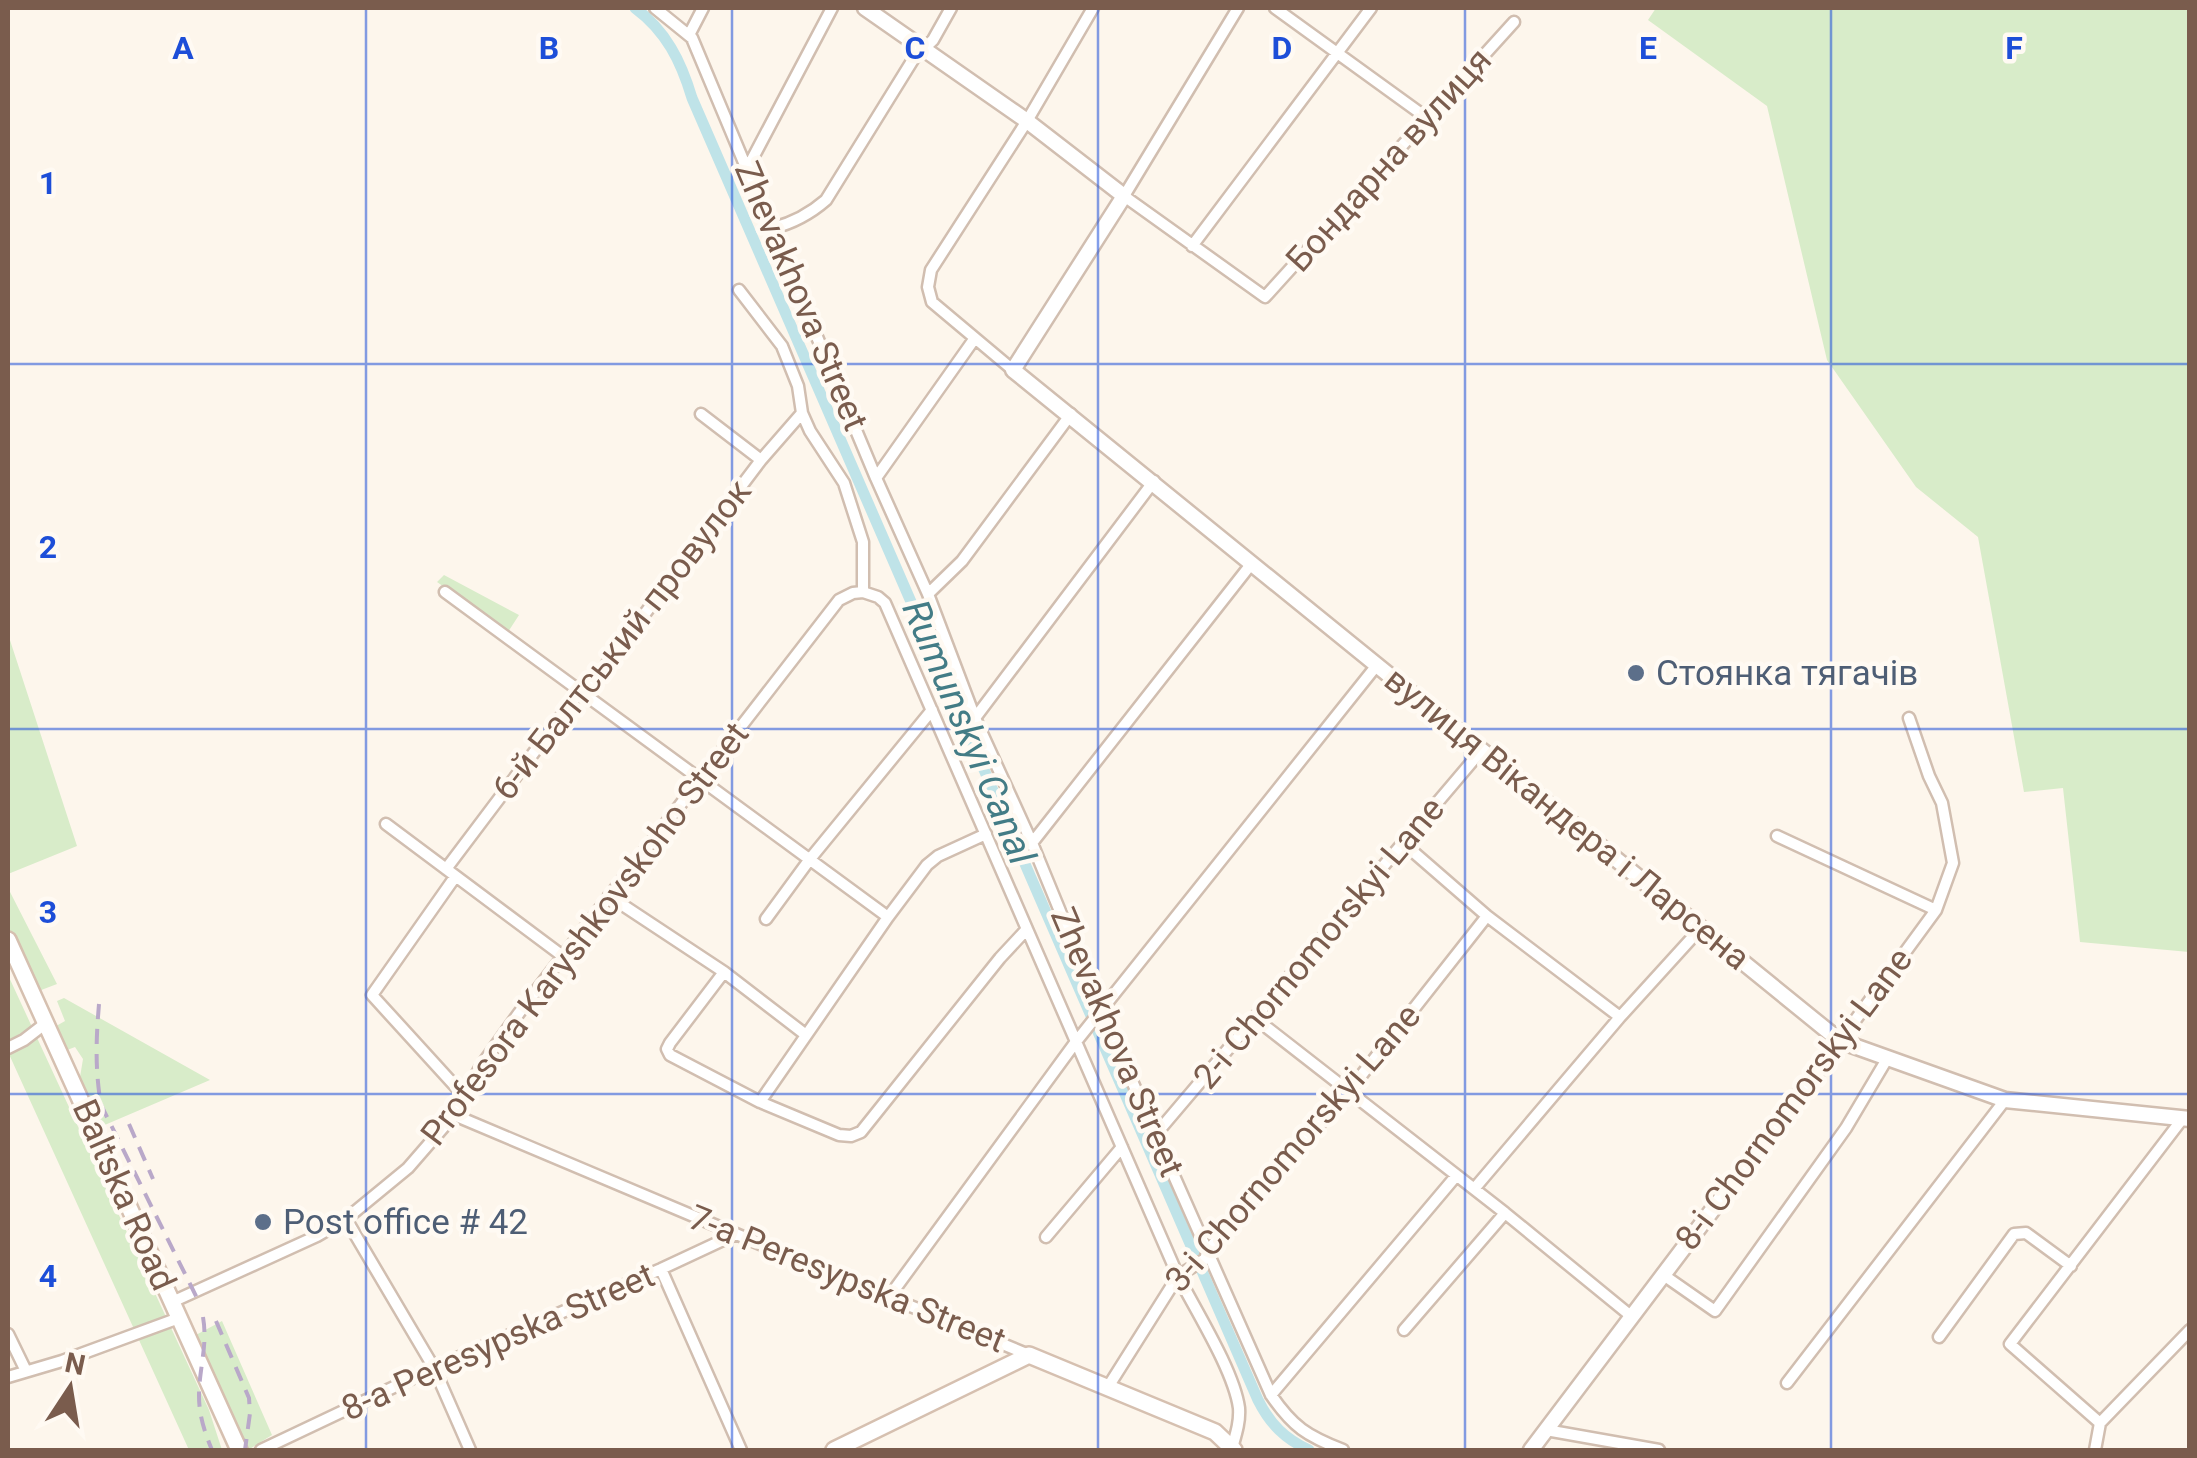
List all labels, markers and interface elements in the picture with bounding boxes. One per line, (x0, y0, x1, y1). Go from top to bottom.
text: A (172, 29, 194, 67)
text: B (539, 29, 559, 67)
text: C (905, 29, 925, 67)
text: D (1272, 29, 1292, 67)
text: E (1639, 29, 1657, 67)
text: F (2005, 29, 2023, 67)
street label: Бондарна вулиця (1278, 40, 1500, 280)
street label: Zhevakhova Street (726, 156, 876, 436)
text: 1 (39, 164, 57, 202)
street label: 6-й Балтський провулок (484, 472, 760, 808)
text: 2 (39, 528, 57, 566)
water label: Rumunskyi Canal (893, 593, 1045, 872)
place label: Стоянка тягачів (1656, 653, 1918, 694)
street label: вулиця Вікандера і Ларсена (1376, 659, 1758, 979)
marker: Стоянка тягачів (1625, 662, 1647, 684)
street label: Profesora Karyshkovskoho Street (413, 715, 757, 1153)
street label: 2-i Chornomorskyi Lane (1185, 789, 1453, 1097)
text: 3 (39, 893, 57, 931)
street label: Zhevakhova Street (1042, 902, 1192, 1182)
street label: 8-i Chornomorskyi Lane (1667, 940, 1921, 1258)
street label: 3-i Chornomorskyi Lane (1157, 996, 1429, 1300)
street label: Baltska Road (64, 1093, 184, 1297)
street label: 7-a Peresypska Street (683, 1197, 1011, 1361)
place label: Post office # 42 (283, 1202, 528, 1243)
marker: Post office # 42 (252, 1211, 274, 1233)
street label: 8-a Peresypska Street (335, 1255, 661, 1429)
text: 4 (39, 1257, 57, 1295)
north arrow (20, 1338, 120, 1438)
text: N (62, 1346, 88, 1382)

